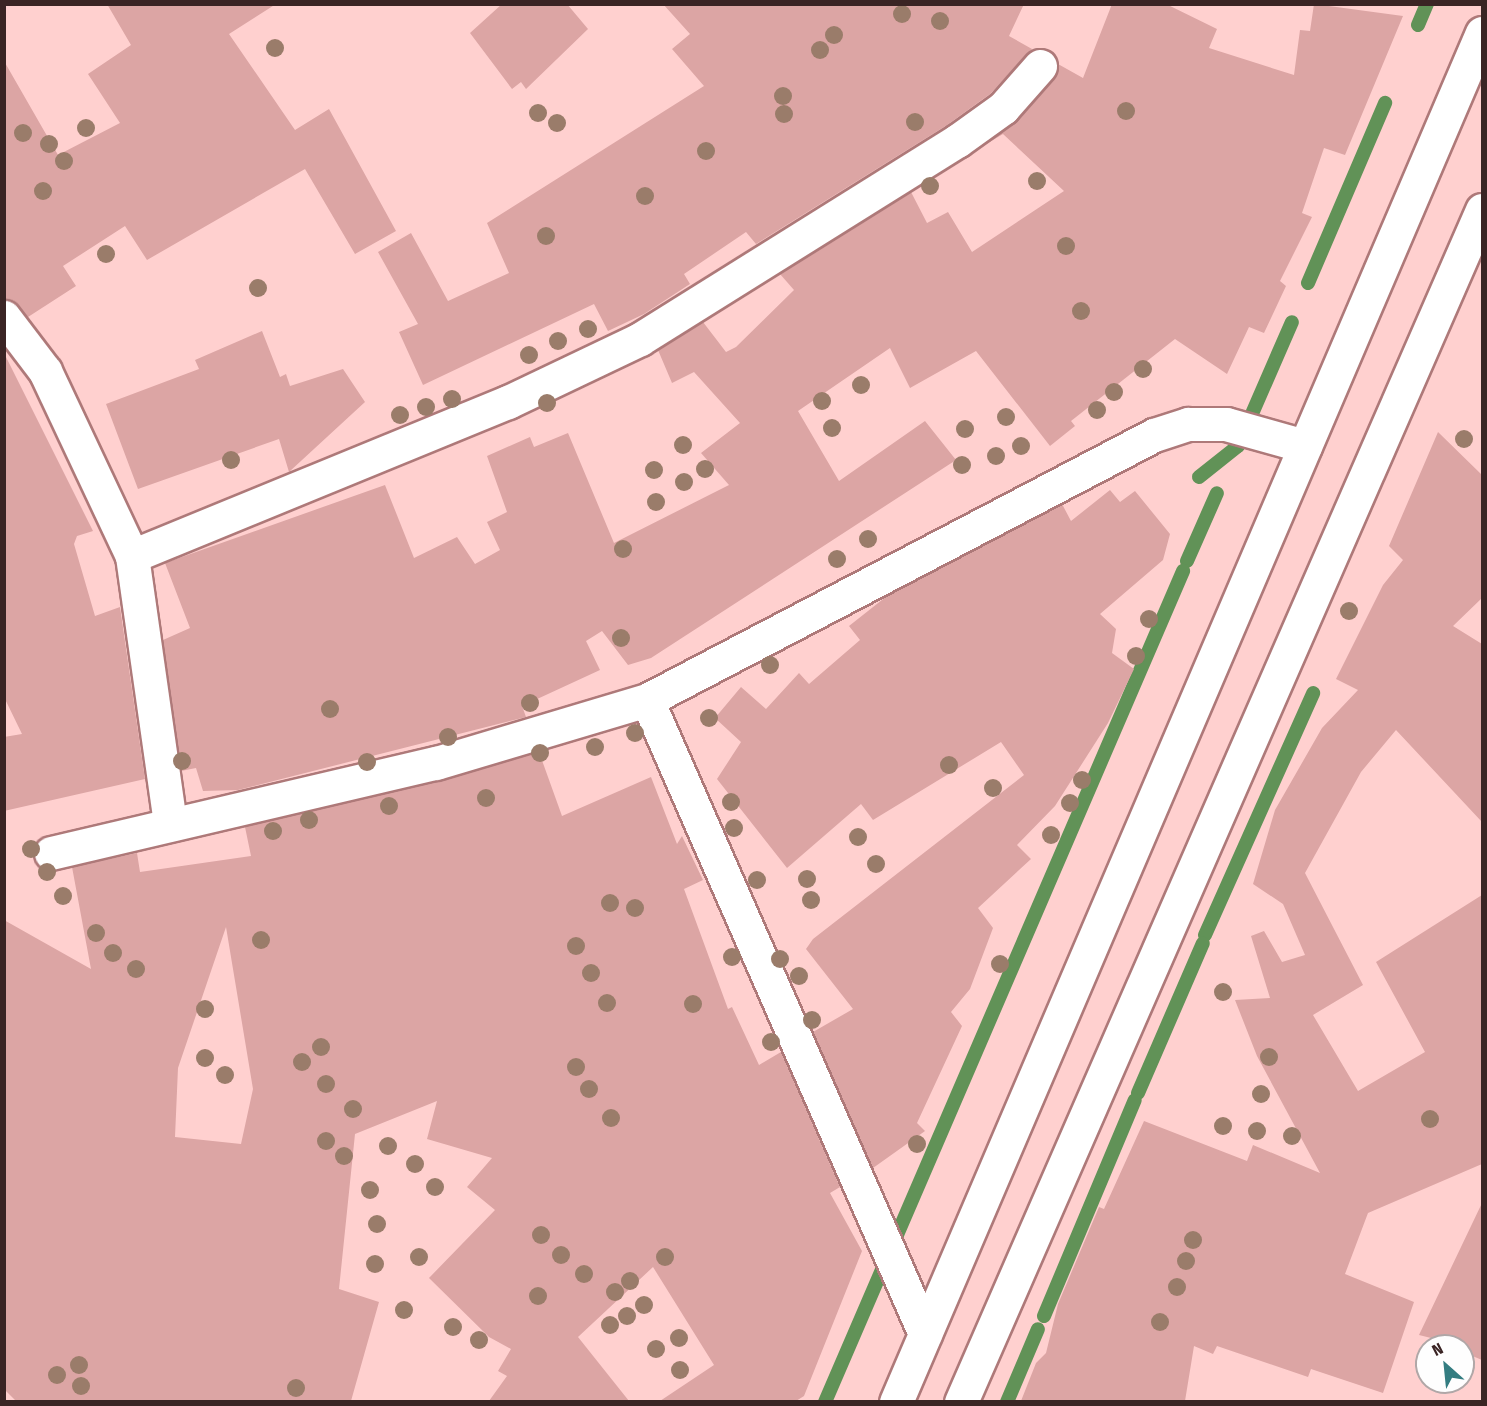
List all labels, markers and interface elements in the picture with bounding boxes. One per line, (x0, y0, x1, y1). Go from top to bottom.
north arrow (1415, 1334, 1475, 1394)
text: N (1429, 1339, 1446, 1360)

